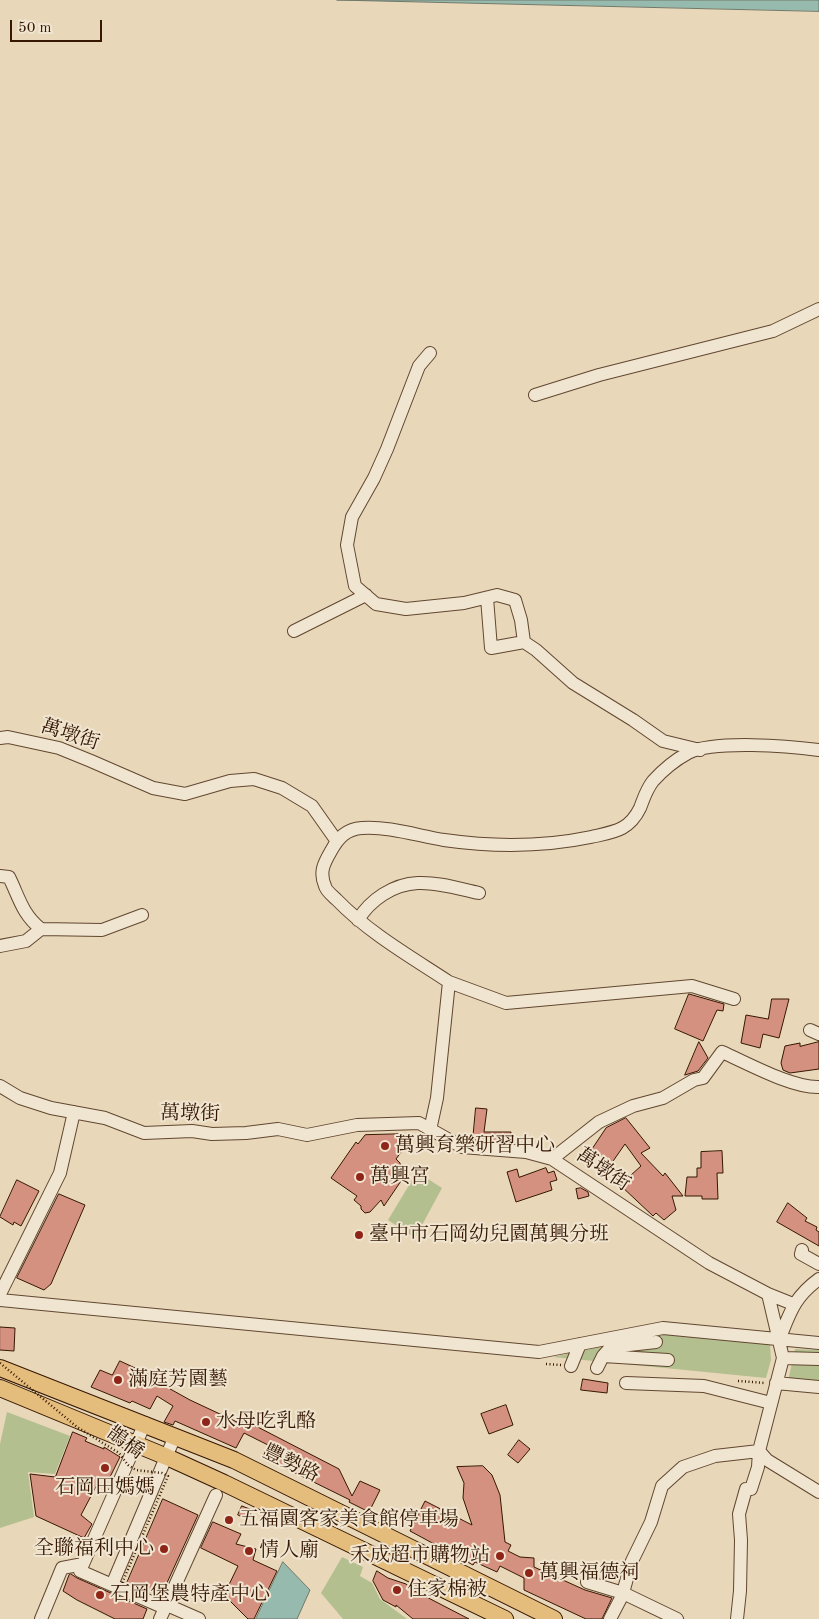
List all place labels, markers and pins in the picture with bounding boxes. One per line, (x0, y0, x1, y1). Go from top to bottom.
place label: 萬興育樂研習中心 (395, 1134, 555, 1158)
marker: 萬興育樂研習中心 (379, 1140, 391, 1152)
place label: 萬興宮 (370, 1165, 430, 1189)
marker: 萬興宮 (354, 1171, 366, 1183)
place label: 臺中市石岡幼兒園萬興分班 (369, 1223, 609, 1247)
marker: 臺中市石岡幼兒園萬興分班 (353, 1229, 365, 1241)
place label: 滿庭芳園藝 (128, 1368, 228, 1392)
marker: 滿庭芳園藝 (112, 1374, 124, 1386)
place label: 水母吃乳酪 (216, 1410, 316, 1434)
marker: 水母吃乳酪 (200, 1416, 212, 1428)
marker: 石岡田媽媽 (99, 1462, 111, 1474)
place label: 石岡田媽媽 (55, 1476, 155, 1500)
place label: 五福園客家美食館停車場 (239, 1508, 459, 1532)
marker: 五福園客家美食館停車場 (223, 1514, 235, 1526)
place label: 全聯福利中心 (34, 1537, 154, 1561)
place label: 情人廟 (259, 1539, 319, 1563)
marker: 全聯福利中心 (158, 1543, 170, 1555)
place label: 禾成超市購物站 (350, 1544, 490, 1568)
marker: 情人廟 (243, 1545, 255, 1557)
marker: 禾成超市購物站 (494, 1550, 506, 1562)
place label: 萬興福德祠 (539, 1561, 639, 1585)
marker: 萬興福德祠 (523, 1567, 535, 1579)
place label: 住家棉被 (407, 1578, 487, 1602)
place label: 石岡堡農特產中心 (110, 1583, 270, 1607)
marker: 住家棉被 (391, 1584, 403, 1596)
marker: 石岡堡農特產中心 (94, 1589, 106, 1601)

